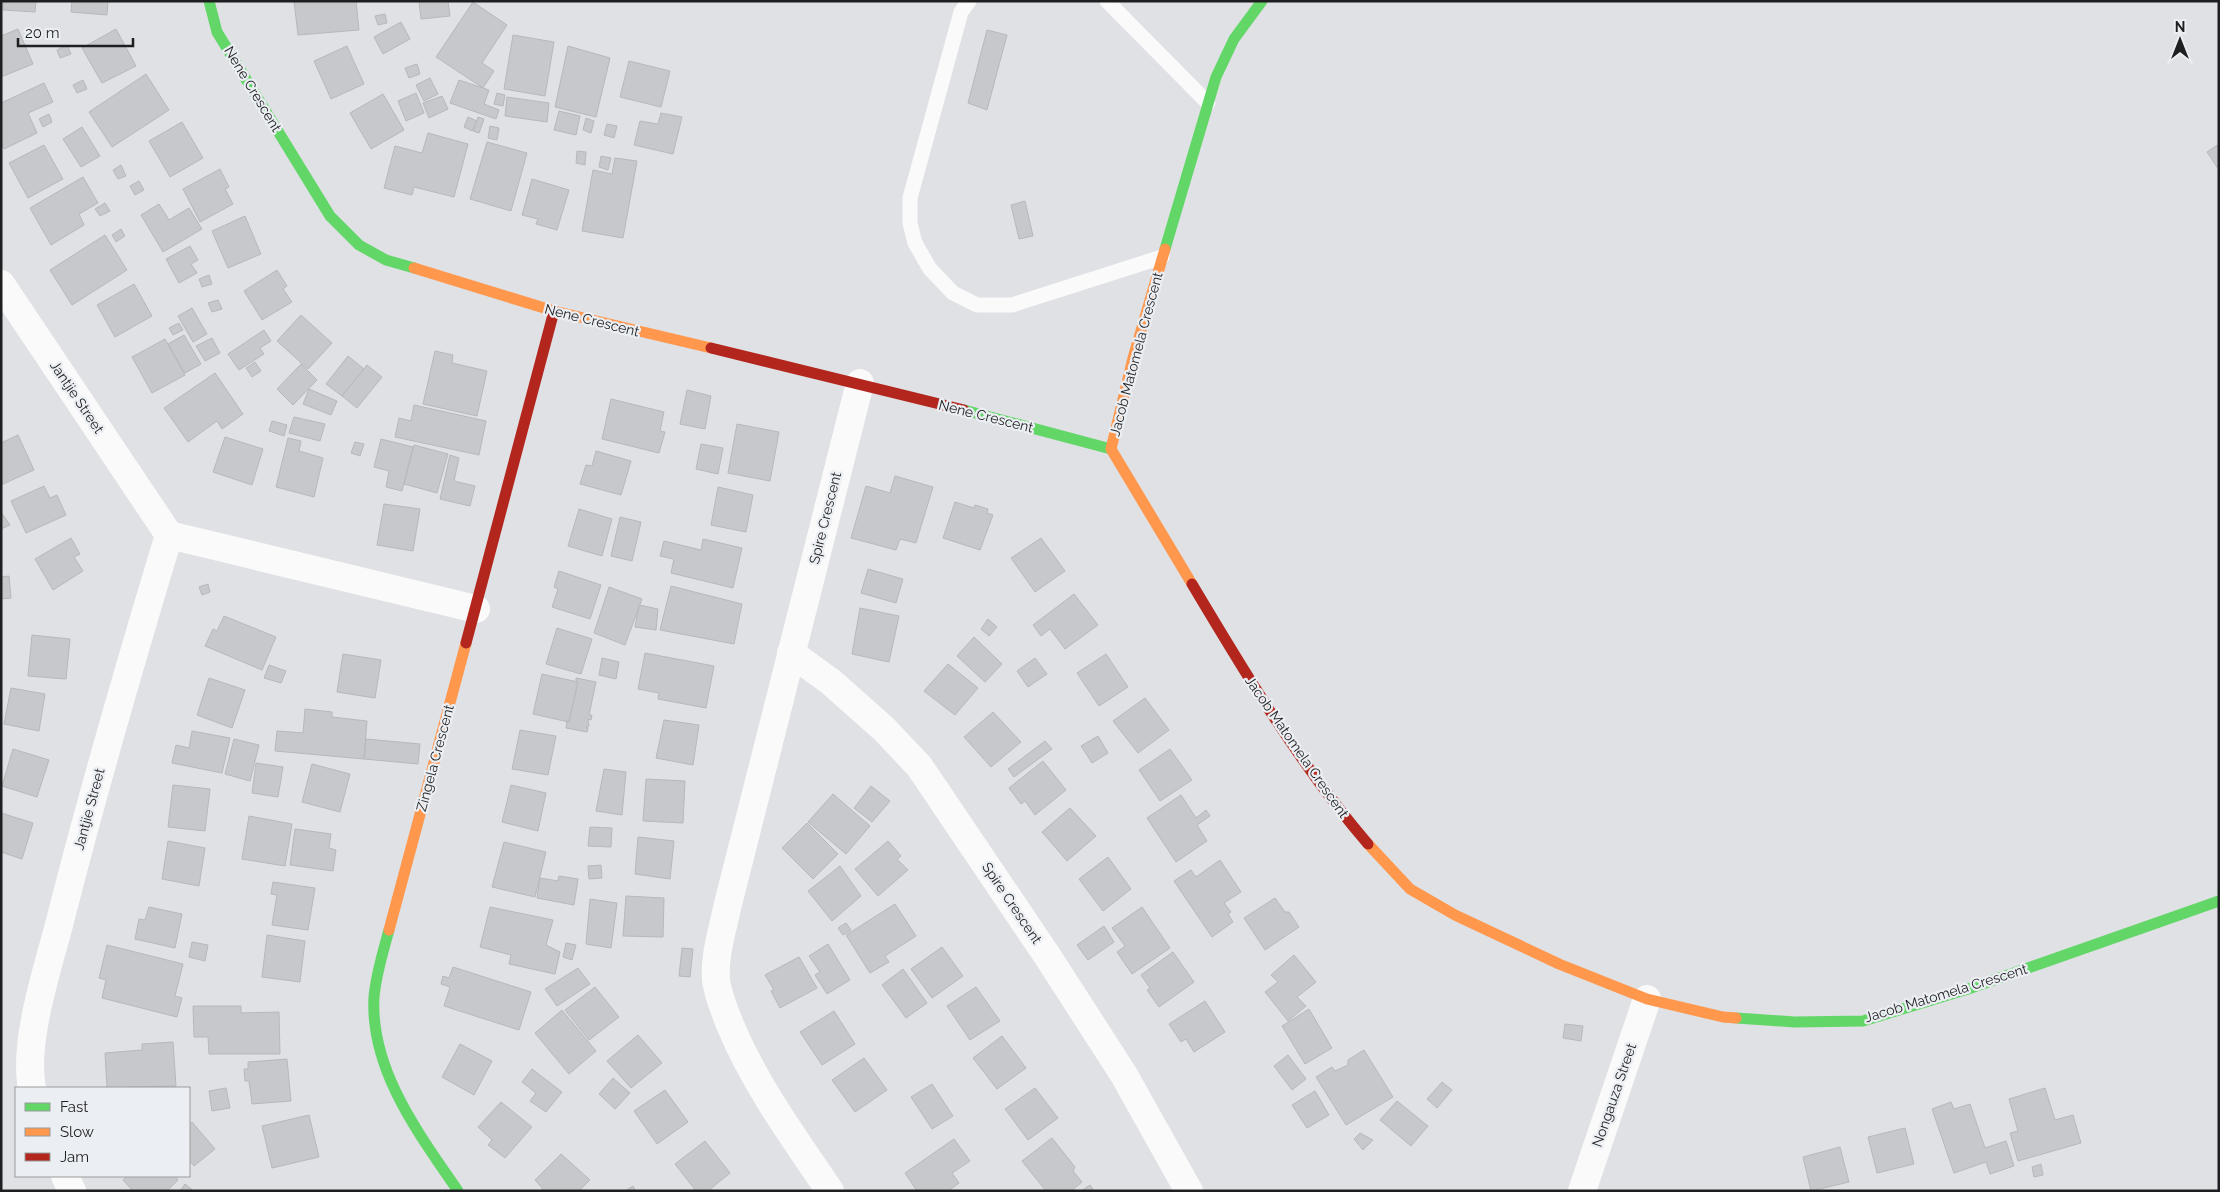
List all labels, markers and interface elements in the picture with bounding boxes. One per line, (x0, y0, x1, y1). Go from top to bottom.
scale bar (18, 15, 132, 47)
north arrow (2155, 15, 2205, 65)
text: N (2175, 19, 2185, 35)
text: 20 m (25, 24, 60, 42)
street label: Nene Crescent (221, 43, 285, 135)
street label: Jacob Matomela Crescent (1106, 270, 1166, 438)
street label: Nene Crescent (543, 301, 641, 340)
street label: Jantjie Street (47, 358, 107, 436)
street label: Nene Crescent (937, 397, 1035, 436)
street label: Spire Crescent (806, 470, 844, 566)
street label: Jacob Matomela Crescent (1242, 673, 1352, 821)
street label: Zingela Crescent (413, 703, 457, 813)
street label: Jantjie Street (70, 766, 108, 852)
street label: Spire Crescent (979, 859, 1045, 947)
street label: Jacob Matomela Crescent (1863, 961, 2029, 1025)
street label: Nongauza Street (1589, 1041, 1639, 1149)
legend (15, 1087, 190, 1177)
text: Fast (60, 1098, 88, 1116)
text: Slow (60, 1123, 94, 1141)
text: Jam (60, 1148, 89, 1166)

